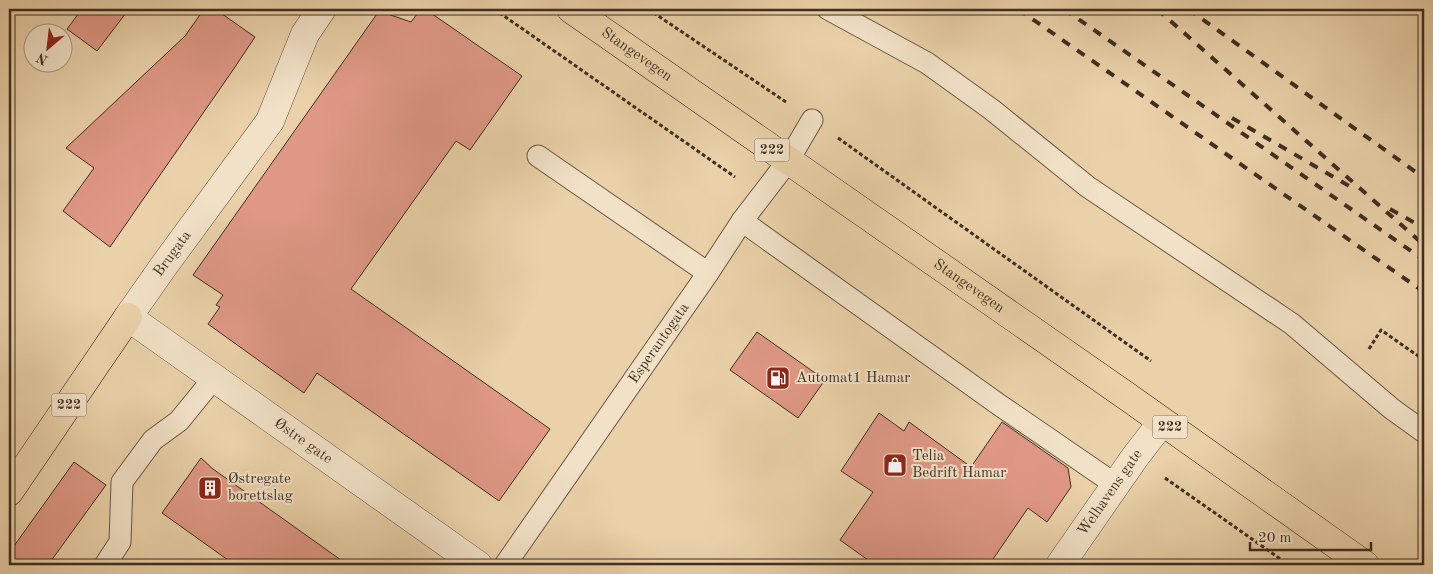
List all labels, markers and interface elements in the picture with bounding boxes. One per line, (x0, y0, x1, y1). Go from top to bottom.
north arrow (22, 22, 72, 72)
street label: Stangevegen (599, 25, 675, 84)
text: N (34, 50, 50, 67)
road number: 222 (754, 138, 790, 162)
street label: Brugata (151, 228, 195, 280)
street label: Stangevegen (931, 257, 1007, 316)
street label: Esperantogata (626, 300, 692, 386)
fuel station icon: Automat1 Hamar (765, 365, 791, 391)
place label: Automat1 Hamar (796, 371, 910, 386)
road number: 222 (52, 394, 86, 416)
street label: Østre gate (272, 416, 335, 467)
road number: 222 (1152, 416, 1188, 438)
street label: Welhavens gate (1075, 447, 1145, 539)
place label: Telia Bedrift Hamar (912, 449, 1006, 481)
shop icon: Telia Bedrift Hamar (882, 452, 908, 478)
place label: Østregate borettslag (228, 472, 293, 504)
building icon: Østregate borettslag (197, 475, 223, 501)
scale bar (1250, 519, 1372, 551)
text: 20 m (1258, 531, 1292, 546)

